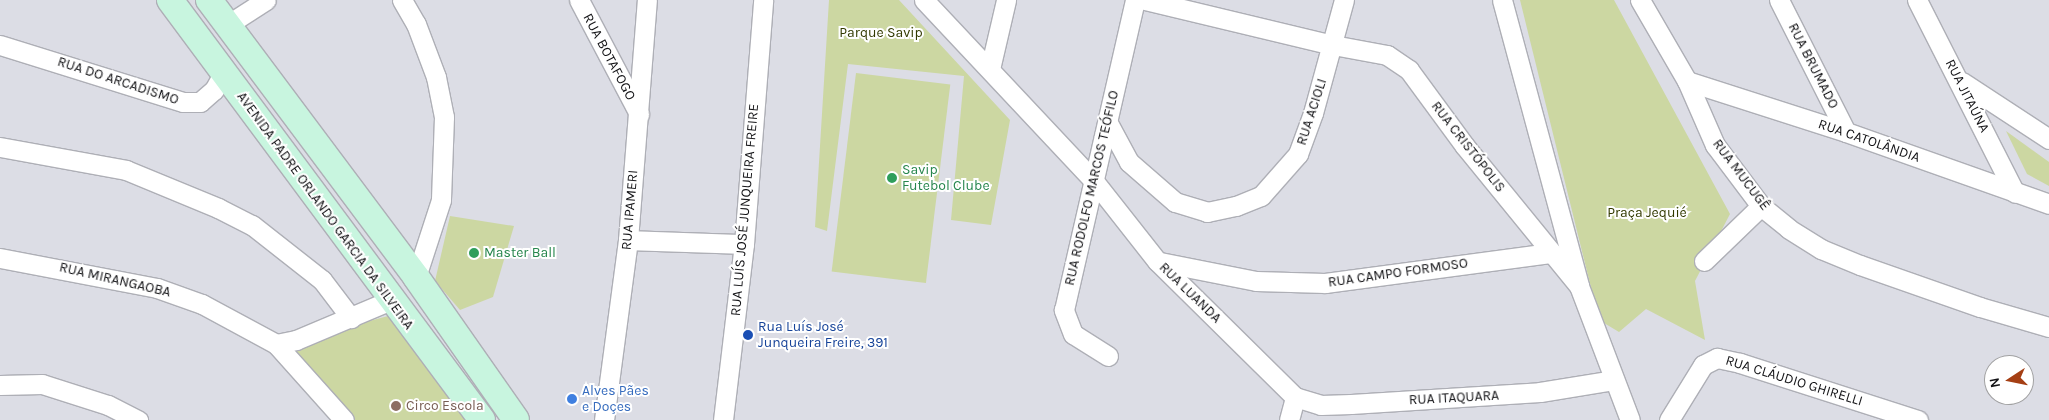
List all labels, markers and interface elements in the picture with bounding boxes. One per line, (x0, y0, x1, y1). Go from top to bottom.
street label: RUA BOTAFOGO (579, 11, 639, 103)
street label: RUA BRUMADO (1784, 20, 1842, 112)
park label: Parque Savip (839, 25, 923, 41)
street label: RUA DO ARCADISMO (55, 53, 181, 109)
street label: RUA JITAÚNA (1941, 57, 1993, 135)
street label: RUA ACIOLI (1293, 77, 1331, 147)
street label: AVENIDA PADRE ORLANDO GARCIA DA SILVEIRA (233, 89, 417, 333)
street label: RUA RODOLFO MARCOS TEÓFILO (1061, 89, 1123, 287)
street label: RUA CRISTÓPOLIS (1427, 98, 1509, 196)
street label: RUA LUÍS JOSÉ JUNQUEIRA FREIRE (727, 103, 763, 317)
street label: RUA CATOLÂNDIA (1816, 116, 1922, 166)
street label: RUA MUCUGÊ (1709, 136, 1773, 214)
place label: Savip Futebol Clube (902, 162, 990, 194)
street label: RUA IPAMERI (618, 169, 642, 251)
marker: Savip Futebol Clube (886, 172, 898, 184)
park label: Praça Jequié (1607, 205, 1687, 221)
place label: Master Ball (484, 245, 556, 261)
marker: Master Ball (468, 247, 480, 259)
street label: RUA CAMPO FORMOSO (1327, 255, 1469, 291)
street label: RUA MIRANGAOBA (58, 259, 172, 301)
street label: RUA LUANDA (1156, 259, 1224, 327)
place label: Rua Luís José Junqueira Freire, 391 (758, 319, 888, 352)
marker: Rua Luís José Junqueira Freire, 391 (742, 329, 754, 341)
street label: RUA CLÁUDIO GHIRELLI (1723, 352, 1865, 410)
north arrow (1984, 355, 2034, 405)
text: N (1985, 376, 2004, 389)
place label: Alves Pães e Doçes (582, 383, 649, 416)
street label: RUA ITAQUARA (1408, 387, 1500, 409)
marker: Alves Pães e Doçes (566, 393, 578, 405)
place label: Circo Escola (406, 398, 484, 414)
marker: Circo Escola (390, 400, 402, 412)

